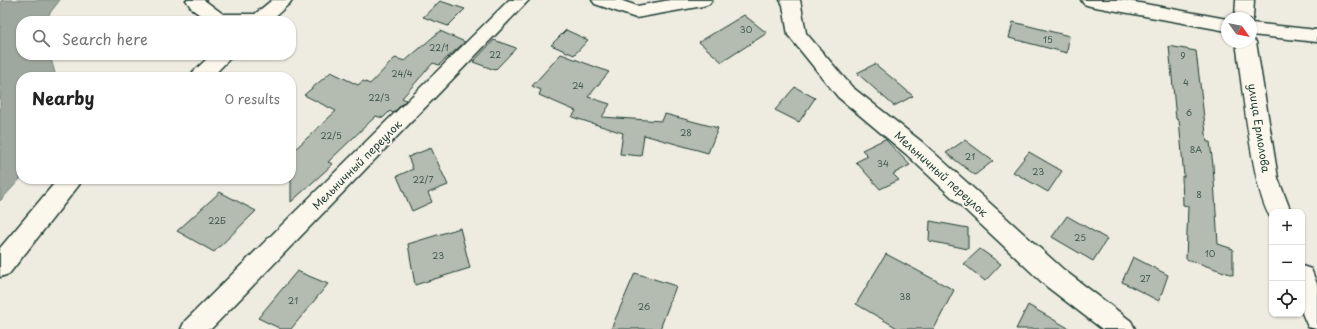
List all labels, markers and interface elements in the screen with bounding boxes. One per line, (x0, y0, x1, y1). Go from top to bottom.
north arrow (1221, 12, 1257, 48)
search box (16, 16, 296, 60)
house number: 30 (740, 22, 753, 36)
icon: search (30, 27, 52, 49)
text: Search here (62, 27, 148, 50)
house number: 15 (1043, 32, 1053, 46)
house number: 22/1 (429, 40, 449, 54)
house number: 22 (489, 47, 501, 61)
house number: 9 (1180, 48, 1186, 62)
house number: 24/4 (391, 66, 413, 80)
house number: 4 (1183, 75, 1189, 89)
house number: 24 (572, 78, 584, 92)
street label: улица Ермолова (1244, 82, 1275, 174)
text: Nearby (32, 85, 94, 111)
text: 0 results (225, 89, 280, 108)
house number: 22/3 (368, 90, 390, 104)
house number: 6 (1186, 105, 1192, 119)
street label: Мельничный переулок (308, 116, 406, 213)
house number: 28 (680, 125, 692, 139)
street label: Мельничный переулок (891, 127, 992, 221)
house number: 22/5 (320, 128, 342, 142)
house number: 8А (1190, 142, 1202, 156)
house number: 21 (965, 149, 975, 163)
house number: 34 (877, 156, 889, 170)
house number: 23 (1032, 164, 1044, 178)
house number: 22/7 (412, 172, 434, 186)
house number: 8 (1196, 187, 1202, 201)
map controls (1269, 209, 1305, 317)
button: + (1269, 209, 1305, 245)
house number: 22Б (208, 213, 226, 227)
house number: 25 (1074, 230, 1086, 244)
button: − (1269, 245, 1305, 281)
house number: 10 (1205, 246, 1216, 260)
house number: 23 (432, 248, 444, 262)
house number: 27 (1139, 271, 1151, 285)
button: locate (1269, 281, 1305, 317)
house number: 38 (899, 289, 911, 303)
house number: 21 (288, 293, 298, 307)
house number: 26 (638, 299, 650, 313)

